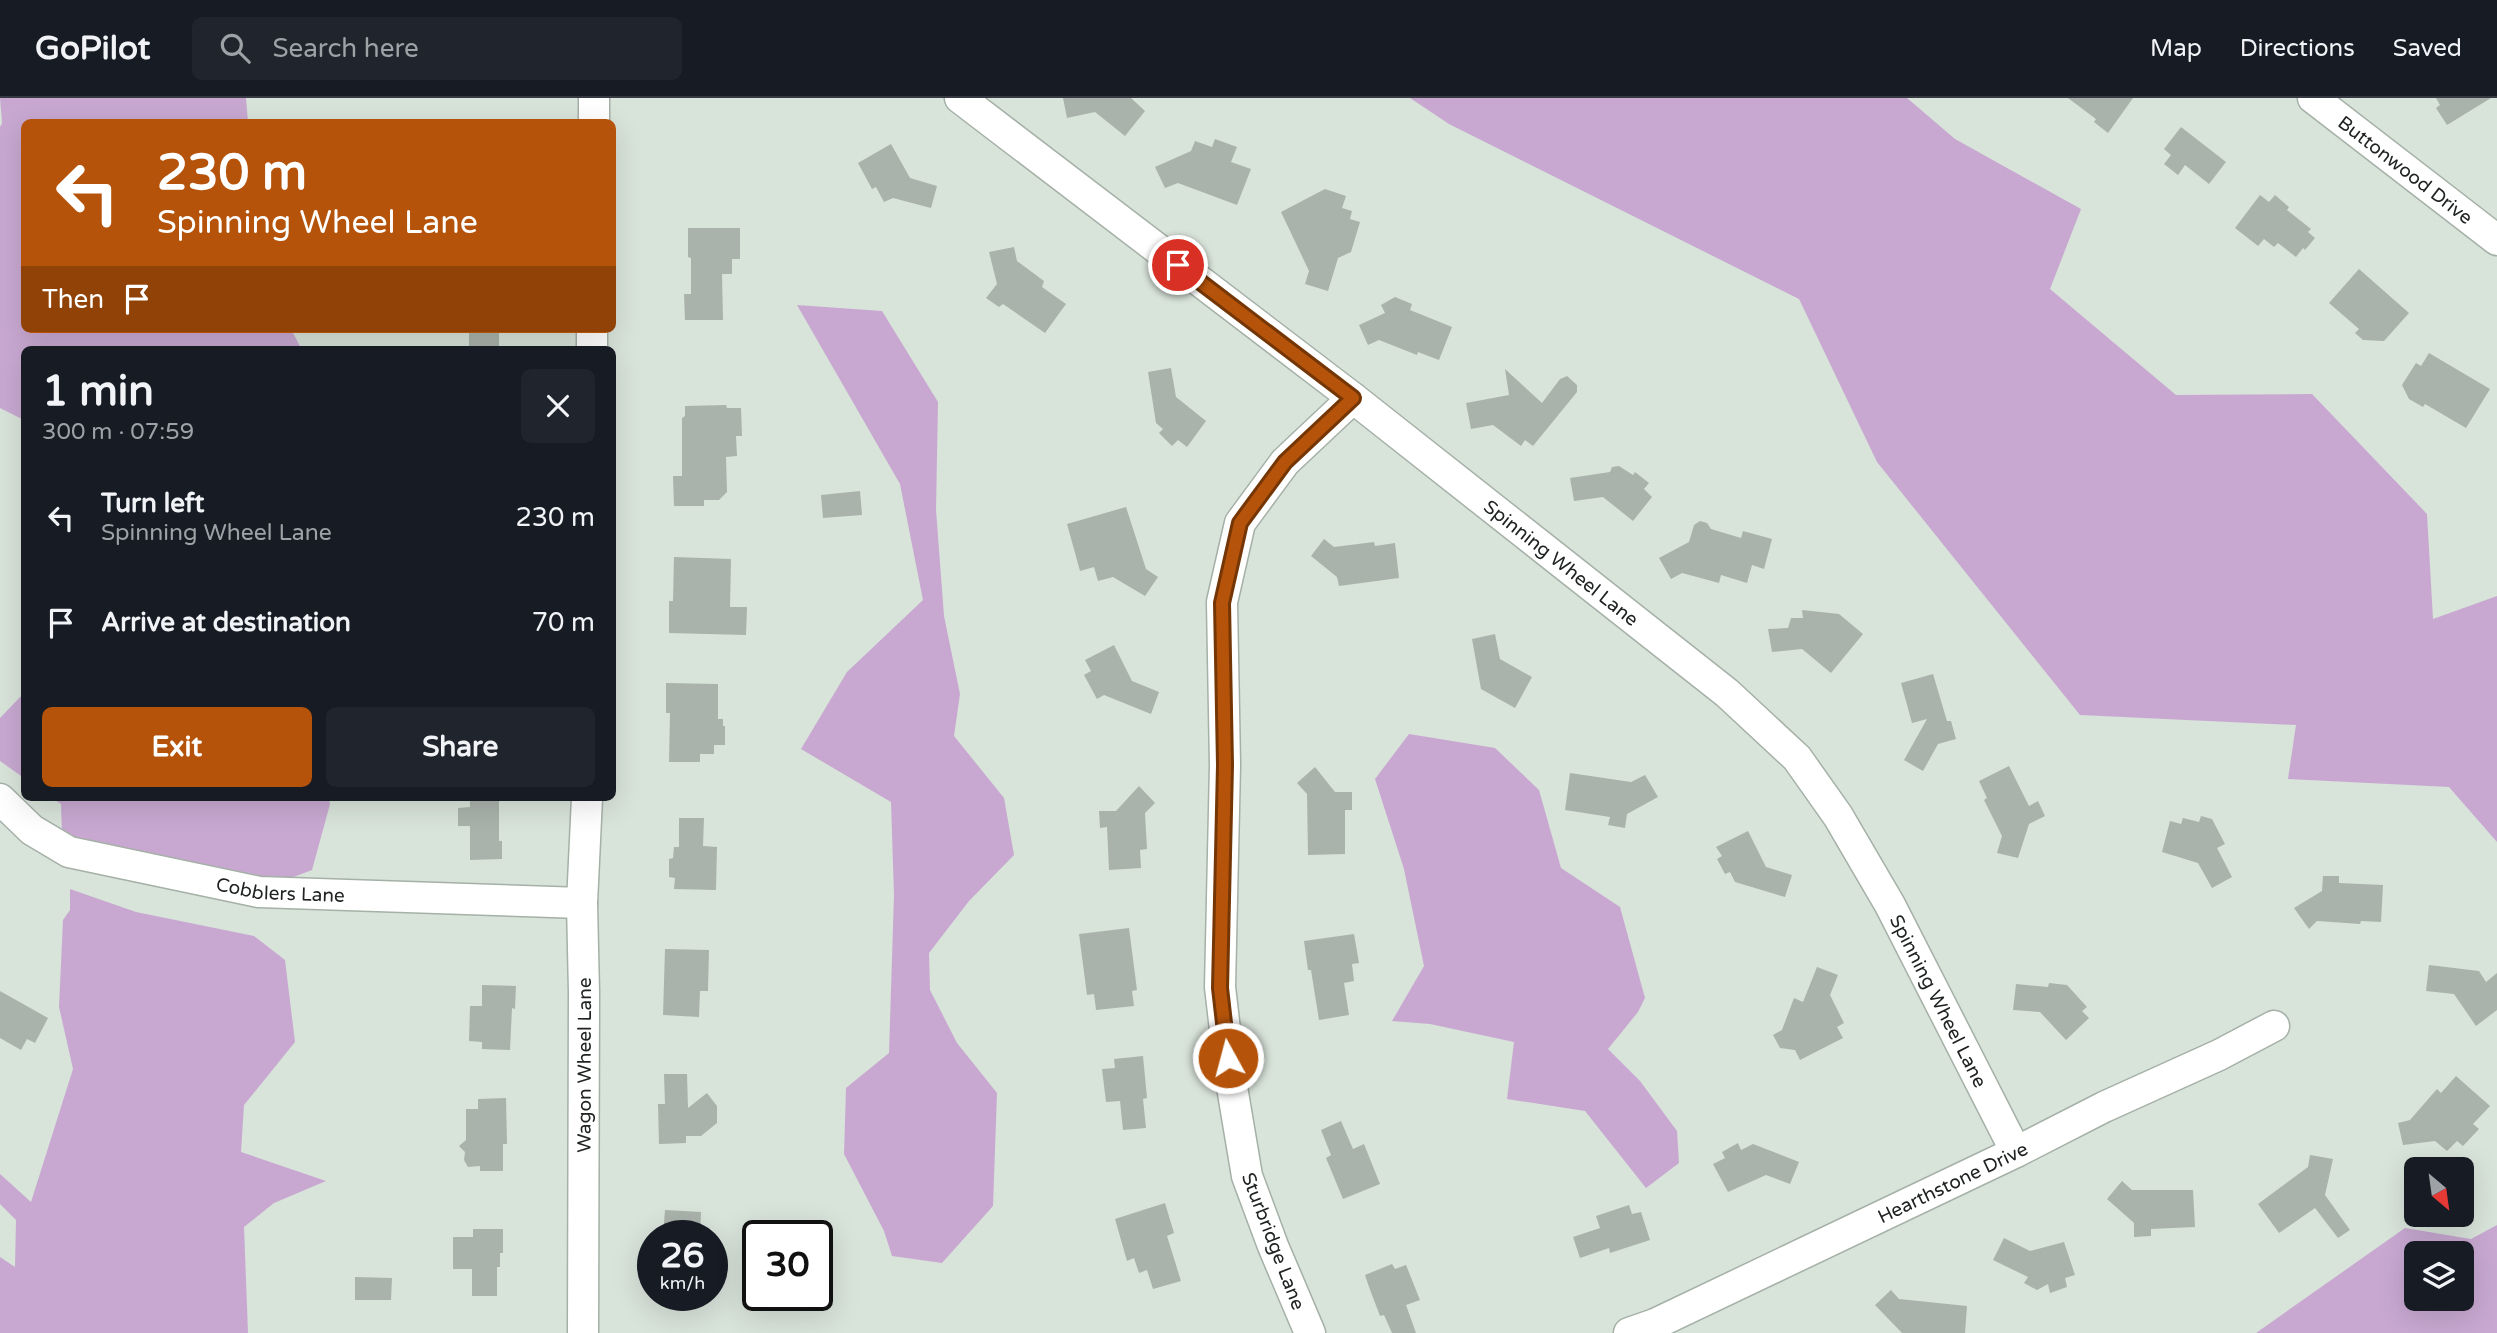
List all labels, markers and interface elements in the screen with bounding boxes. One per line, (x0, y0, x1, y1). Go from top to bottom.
search box (192, 17, 682, 80)
text: GoPilot (35, 29, 150, 68)
icon: search (216, 29, 254, 67)
text: Search here (272, 33, 419, 64)
text: Map (2150, 34, 2202, 63)
text: Directions (2240, 34, 2355, 63)
text: Saved (2393, 34, 2462, 63)
street label: Buttonwood Drive (2333, 112, 2477, 229)
text: 230 m (157, 144, 307, 203)
icon: left (42, 147, 133, 238)
text: Spinning Wheel Lane (157, 204, 478, 242)
pin (1148, 235, 1208, 295)
icon: arrive (1159, 246, 1197, 284)
icon: arrive (118, 280, 156, 318)
text: Then (42, 284, 104, 315)
text: 1 min (42, 366, 154, 417)
button: close (521, 369, 595, 443)
text: 300 m · 07:59 (42, 418, 194, 446)
text: Turn left (101, 488, 204, 519)
street label: Spinning Wheel Lane (1479, 496, 1643, 631)
icon: left (42, 499, 80, 537)
text: 230 m (515, 502, 595, 533)
text: Spinning Wheel Lane (101, 519, 332, 547)
icon: arrive (42, 604, 80, 642)
text: Arrive at destination (101, 607, 351, 638)
text: 70 m (532, 607, 595, 638)
button: Exit (42, 707, 312, 787)
button: Share (326, 707, 595, 787)
street label: Cobblers Lane (214, 873, 345, 907)
street label: Spinning Wheel Lane (1885, 911, 1991, 1091)
street label: Wagon Wheel Lane (574, 977, 596, 1153)
position arrow (1191, 1021, 1265, 1095)
street label: Hearthstone Drive (1874, 1138, 2032, 1228)
north arrow (2404, 1157, 2474, 1227)
map controls (2404, 1157, 2474, 1311)
street label: Sturbridge Lane (1237, 1170, 1309, 1313)
speed limit sign: 30 (742, 1220, 833, 1311)
text: 26 (661, 1235, 704, 1277)
button: layers (2404, 1241, 2474, 1311)
text: km/h (660, 1272, 705, 1294)

